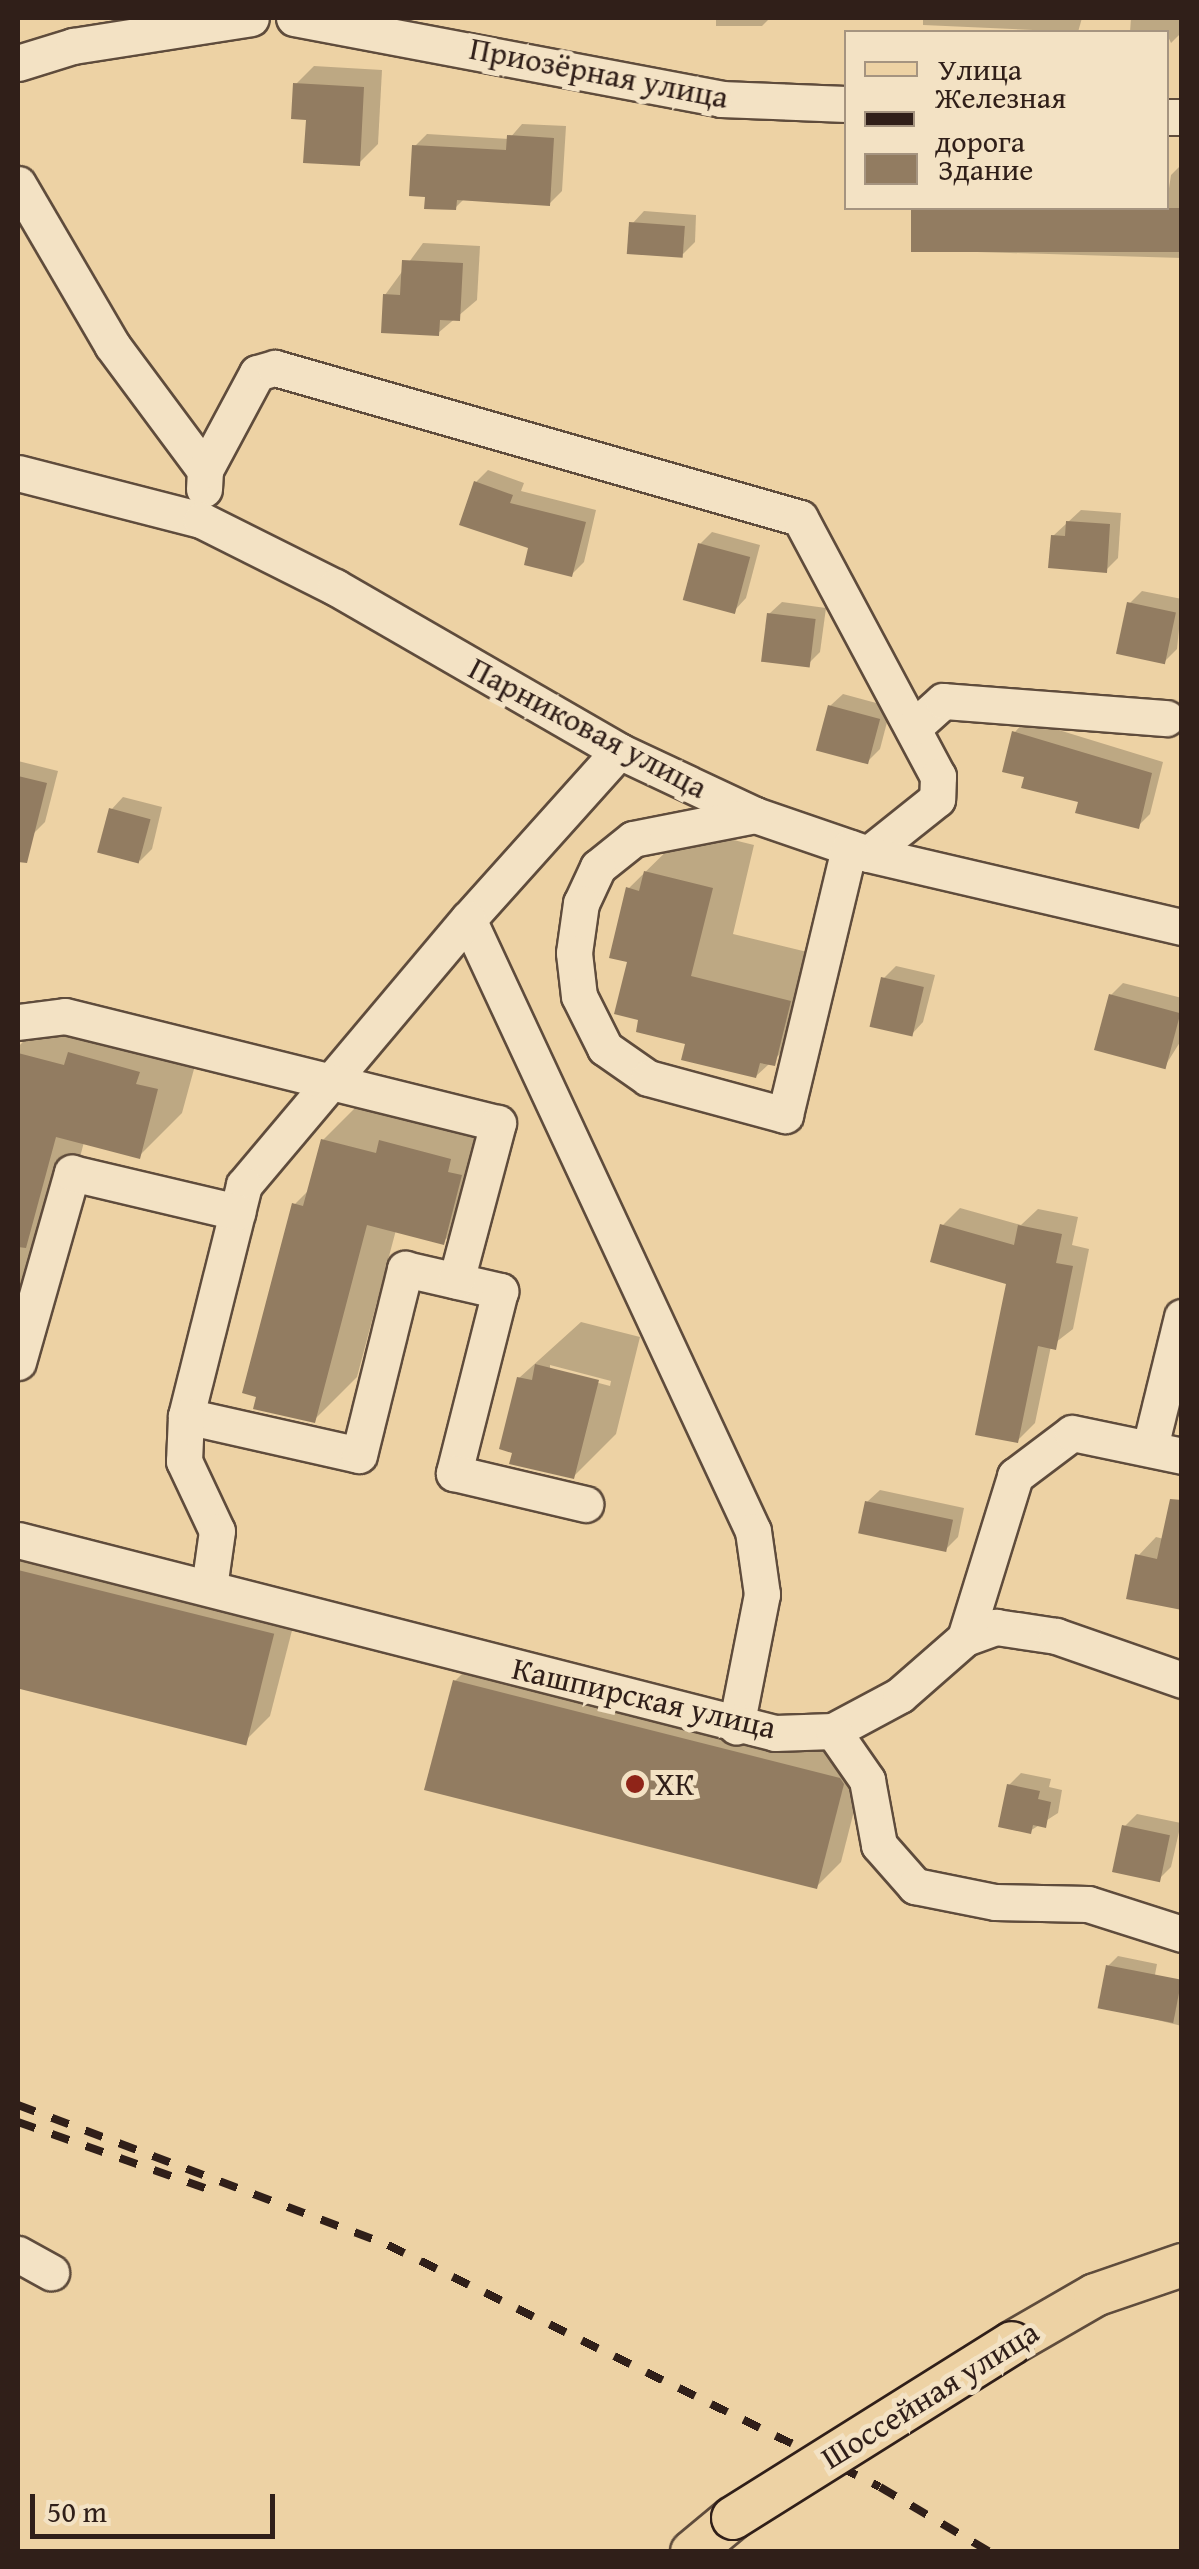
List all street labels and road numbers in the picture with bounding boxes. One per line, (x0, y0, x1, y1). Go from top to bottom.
street label: Приозёрная улица (466, 29, 732, 117)
street label: Парниковая улица (462, 649, 714, 807)
street label: Кашпирская улица (509, 1649, 779, 1747)
street label: Шоссейная улица (814, 2313, 1046, 2477)

